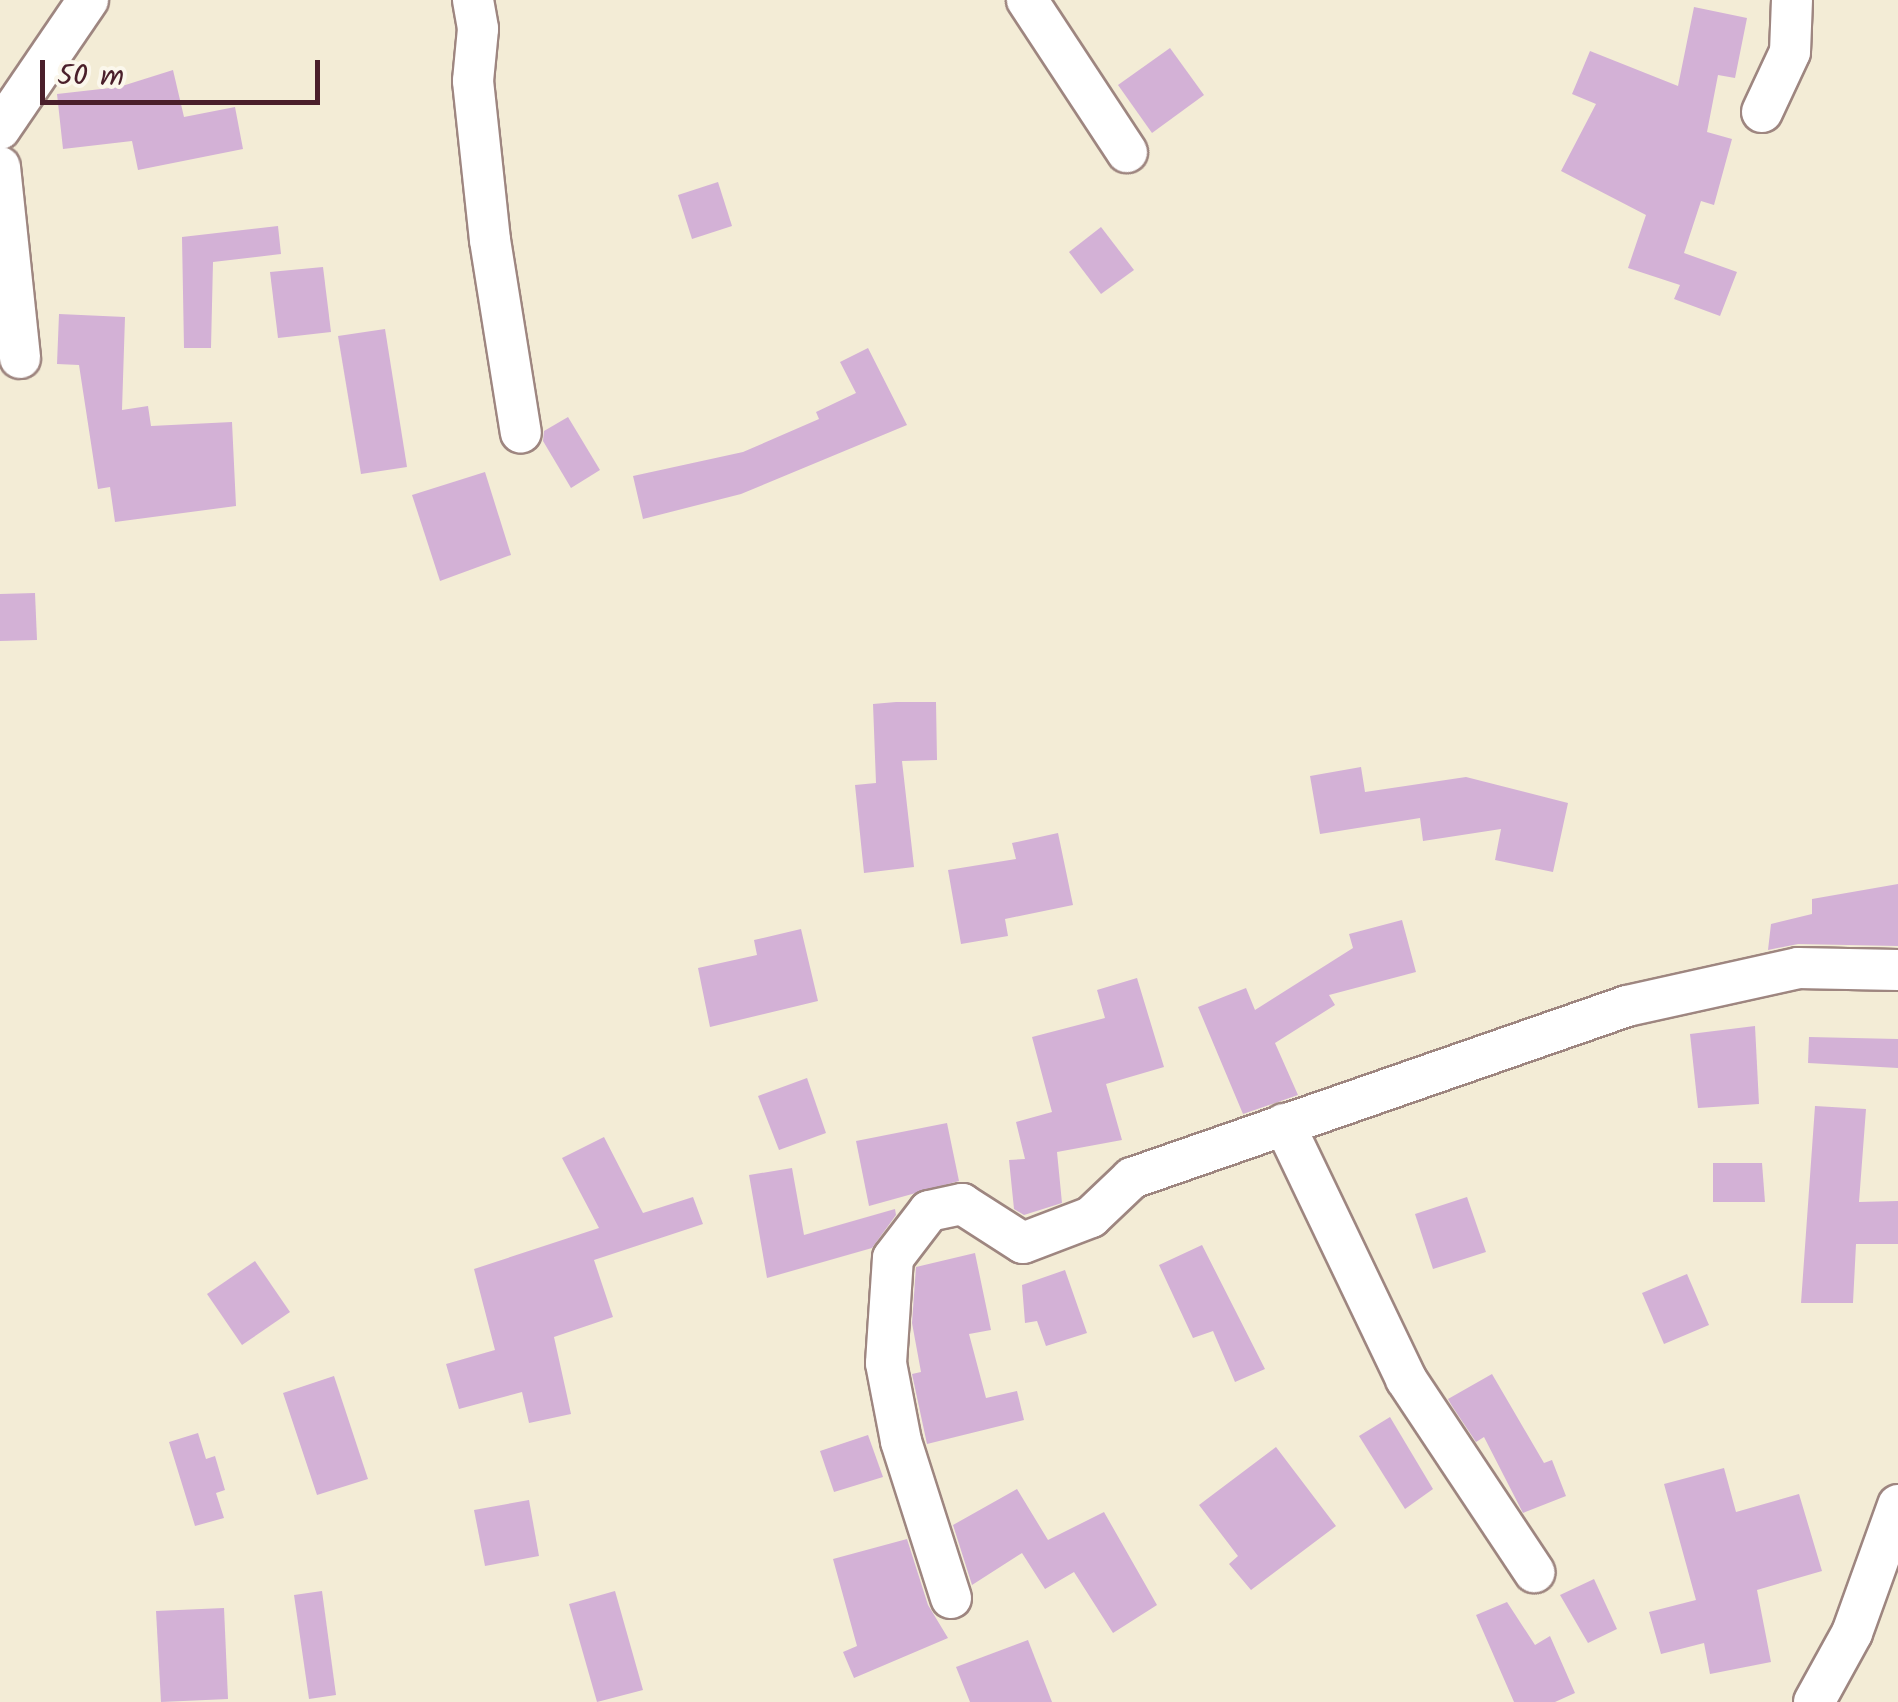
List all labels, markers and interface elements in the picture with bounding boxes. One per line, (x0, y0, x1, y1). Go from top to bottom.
scale bar (45, 40, 325, 102)
text: 50 m (57, 53, 124, 101)

